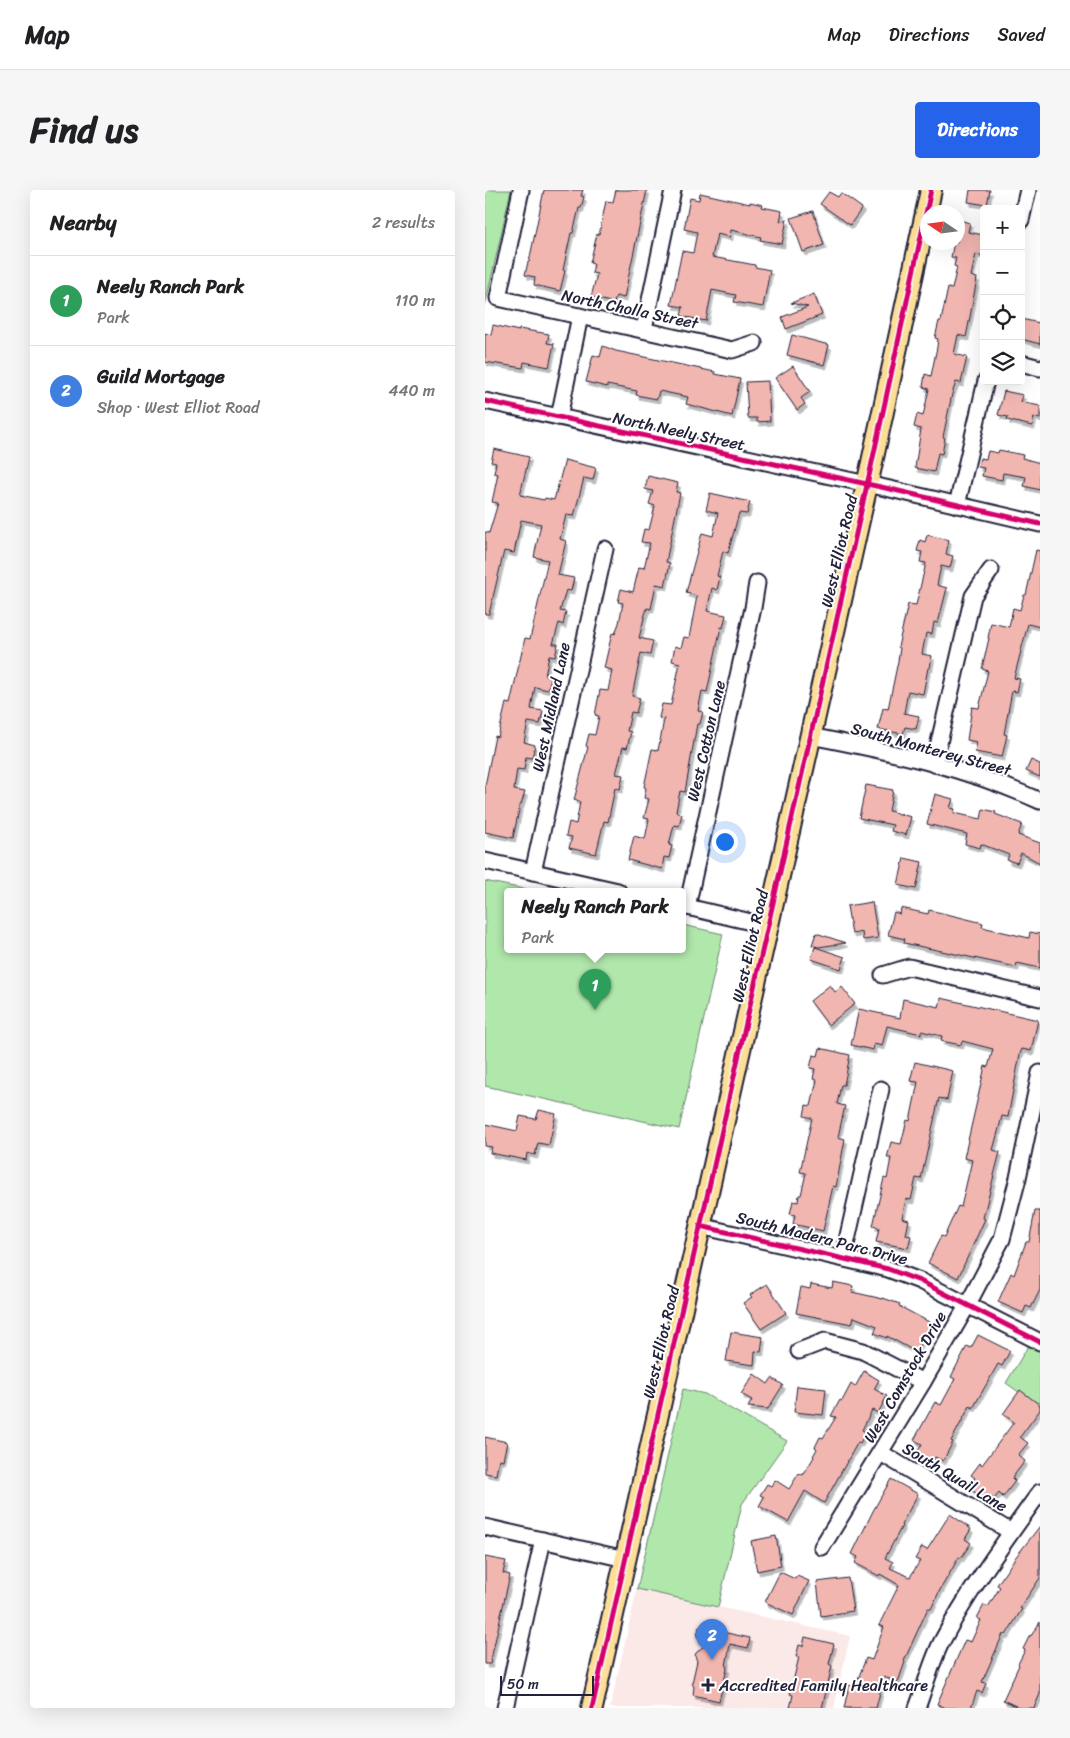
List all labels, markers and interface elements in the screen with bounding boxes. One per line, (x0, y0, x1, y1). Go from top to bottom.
text: Map (25, 14, 69, 56)
text: Map (828, 19, 861, 51)
text: Directions (889, 19, 970, 51)
text: Saved (998, 19, 1045, 51)
text: Find us (30, 99, 138, 161)
button: Directions (915, 102, 1040, 158)
text: Nearby (50, 204, 116, 242)
north arrow (920, 205, 965, 250)
map controls (980, 205, 1025, 385)
button: + (980, 205, 1025, 250)
text: 2 results (372, 208, 435, 237)
button: − (980, 250, 1025, 295)
text: Neely Ranch Park (97, 270, 244, 303)
street label: North Cholla Street (559, 280, 702, 338)
text: 1 (63, 286, 69, 315)
text: 110 m (395, 286, 435, 315)
button: locate (980, 295, 1025, 340)
text: Park (97, 303, 130, 332)
button: layers (980, 340, 1025, 385)
text: Guild Mortgage (97, 360, 225, 393)
text: 2 (61, 376, 71, 405)
text: 440 m (388, 376, 435, 405)
text: Shop · West Elliot Road (97, 393, 259, 422)
street label: North Neely Street (610, 403, 748, 459)
street label: West Elliot Road (812, 490, 866, 610)
street label: West Midland Lane (523, 640, 579, 774)
street label: West Cotton Lane (678, 678, 734, 804)
street label: South Monterey Street (848, 714, 1015, 784)
your location (712, 829, 738, 855)
street label: West Elliot Road (723, 885, 777, 1005)
popup (504, 888, 686, 953)
text: Neely Ranch Park (522, 890, 669, 923)
text: Park (522, 923, 554, 952)
pin: 1 (579, 969, 611, 1010)
street label: South Madera Parc Drive (733, 1203, 911, 1273)
street label: West Elliot Road (634, 1281, 688, 1401)
street label: West Comstock Drive (855, 1305, 955, 1449)
street label: South Quail Lane (897, 1434, 1013, 1520)
pin: 2 (696, 1619, 728, 1660)
place label: Accredited Family Healthcare (718, 1671, 928, 1700)
text: 50 m (507, 1672, 539, 1697)
scale bar (500, 1673, 594, 1696)
marker: Accredited Family Healthcare (701, 1678, 715, 1692)

